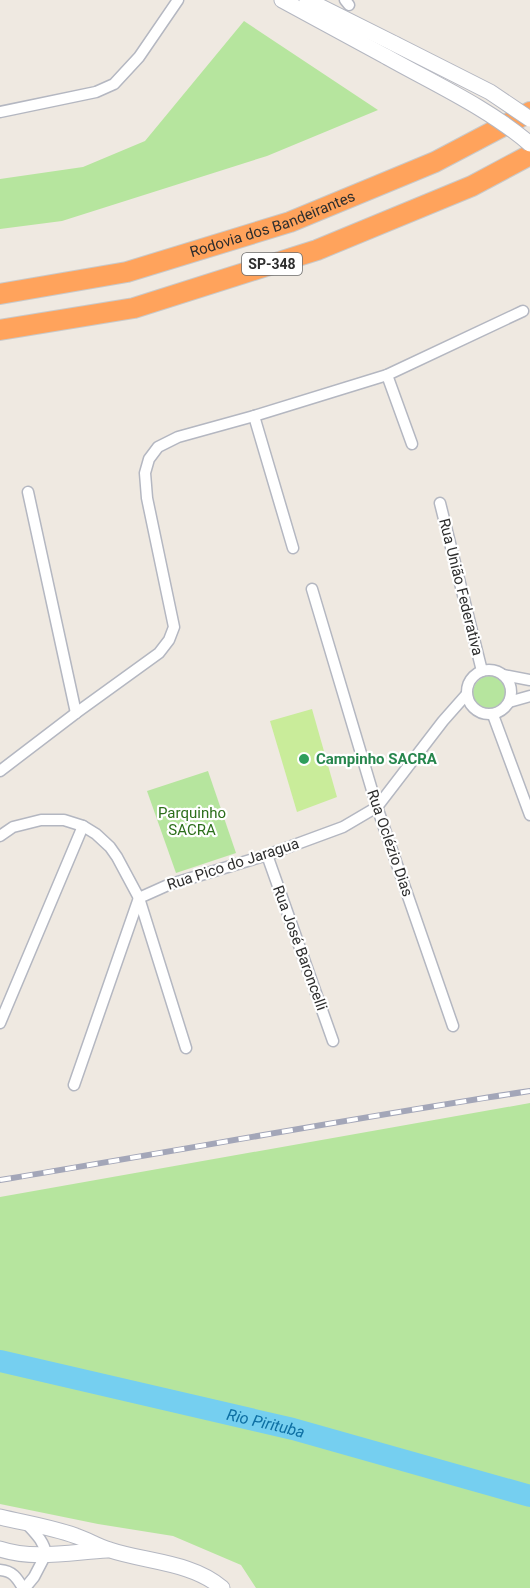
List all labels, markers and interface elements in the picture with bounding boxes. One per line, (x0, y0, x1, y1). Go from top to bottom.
street label: Rodovia dos Bandeirantes (188, 187, 358, 261)
road number: SP-348 (242, 253, 302, 275)
street label: Rua União Federativa (435, 517, 487, 657)
place label: Campinho SACRA (316, 750, 438, 768)
marker: Campinho SACRA (297, 752, 311, 766)
street label: Rua Oclézio Dias (363, 787, 417, 899)
park label: Parquinho SACRA (158, 804, 226, 839)
street label: Rua Pico do Jaragua (165, 834, 301, 894)
street label: Rua José Baroncelli (269, 883, 331, 1013)
water label: Rio Pirituba (225, 1405, 307, 1442)

